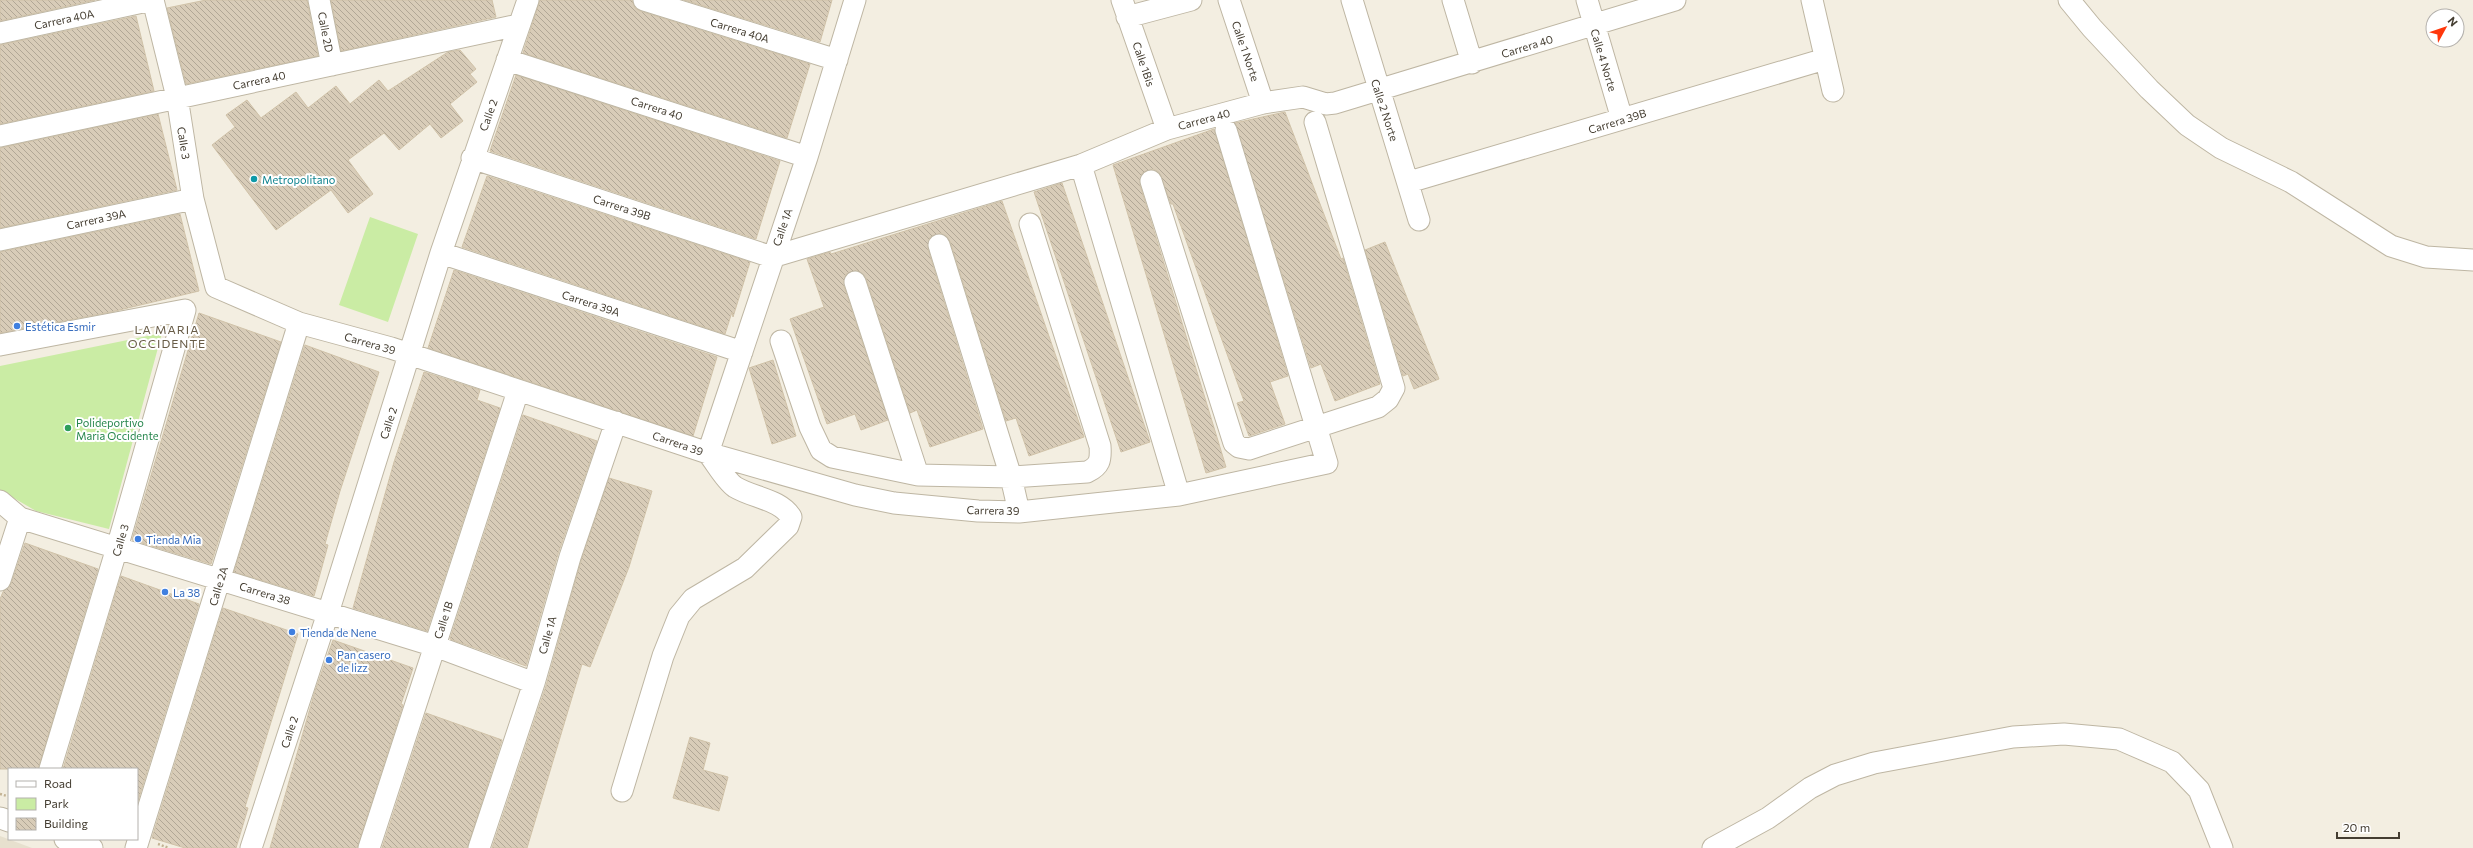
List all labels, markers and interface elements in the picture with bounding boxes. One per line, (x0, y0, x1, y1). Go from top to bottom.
street label: Carrera 40A (33, 6, 96, 32)
north arrow (2425, 8, 2465, 48)
street label: Calle 2D (316, 11, 336, 53)
text: N (2445, 14, 2461, 29)
street label: Carrera 40A (709, 15, 771, 45)
street label: Calle 1 Norte (1230, 19, 1262, 83)
street label: Calle 4 Norte (1588, 27, 1620, 93)
street label: Carrera 40 (1499, 32, 1555, 60)
street label: Calle 1Bis (1130, 40, 1158, 88)
street label: Carrera 40 (231, 68, 287, 92)
street label: Calle 2 Norte (1369, 77, 1401, 143)
street label: Carrera 40 (629, 94, 685, 122)
street label: Calle 2 (476, 97, 500, 133)
street label: Carrera 40 (1176, 106, 1232, 132)
street label: Carrera 39B (1586, 106, 1648, 136)
street label: Calle 3 (175, 126, 193, 160)
place label: Metropolitano (262, 173, 336, 186)
marker: Metropolitano (249, 174, 259, 184)
street label: Carrera 39B (592, 192, 652, 222)
street label: Carrera 39A (65, 206, 127, 232)
street label: Calle 1A (769, 206, 795, 248)
street label: Carrera 39A (560, 288, 622, 319)
place label: Estética Esmir (25, 320, 96, 333)
marker: Estética Esmir (12, 321, 22, 331)
district label: LA MARIA OCCIDENTE (128, 322, 206, 350)
street label: Carrera 39 (343, 329, 397, 357)
street label: Calle 2 (377, 405, 399, 441)
place label: Polideportivo Maria Occidente (76, 416, 159, 442)
marker: Polideportivo Maria Occidente (63, 423, 73, 433)
street label: Carrera 39 (651, 428, 705, 458)
street label: Carrera 39 (966, 503, 1020, 517)
street label: Calle 3 (109, 522, 131, 558)
place label: Tienda Mia (146, 533, 201, 546)
marker: Tienda Mia (133, 534, 143, 544)
street label: Calle 2A (206, 564, 230, 607)
street label: Carrera 38 (238, 579, 292, 607)
place label: La 38 (173, 586, 200, 599)
marker: La 38 (160, 587, 170, 597)
street label: Calle 1B (431, 600, 455, 640)
street label: Calle 1A (535, 614, 559, 656)
place label: Tienda de Nene (300, 626, 377, 639)
marker: Tienda de Nene (287, 627, 297, 637)
place label: Pan casero de lizz (337, 648, 391, 674)
marker: Pan casero de lizz (324, 655, 334, 665)
street label: Calle 2 (278, 714, 300, 750)
legend (8, 768, 138, 840)
text: Road (44, 776, 72, 790)
text: Park (44, 796, 70, 810)
scale bar (2337, 814, 2399, 840)
text: Building (44, 816, 88, 830)
text: 20 m (2343, 820, 2370, 834)

